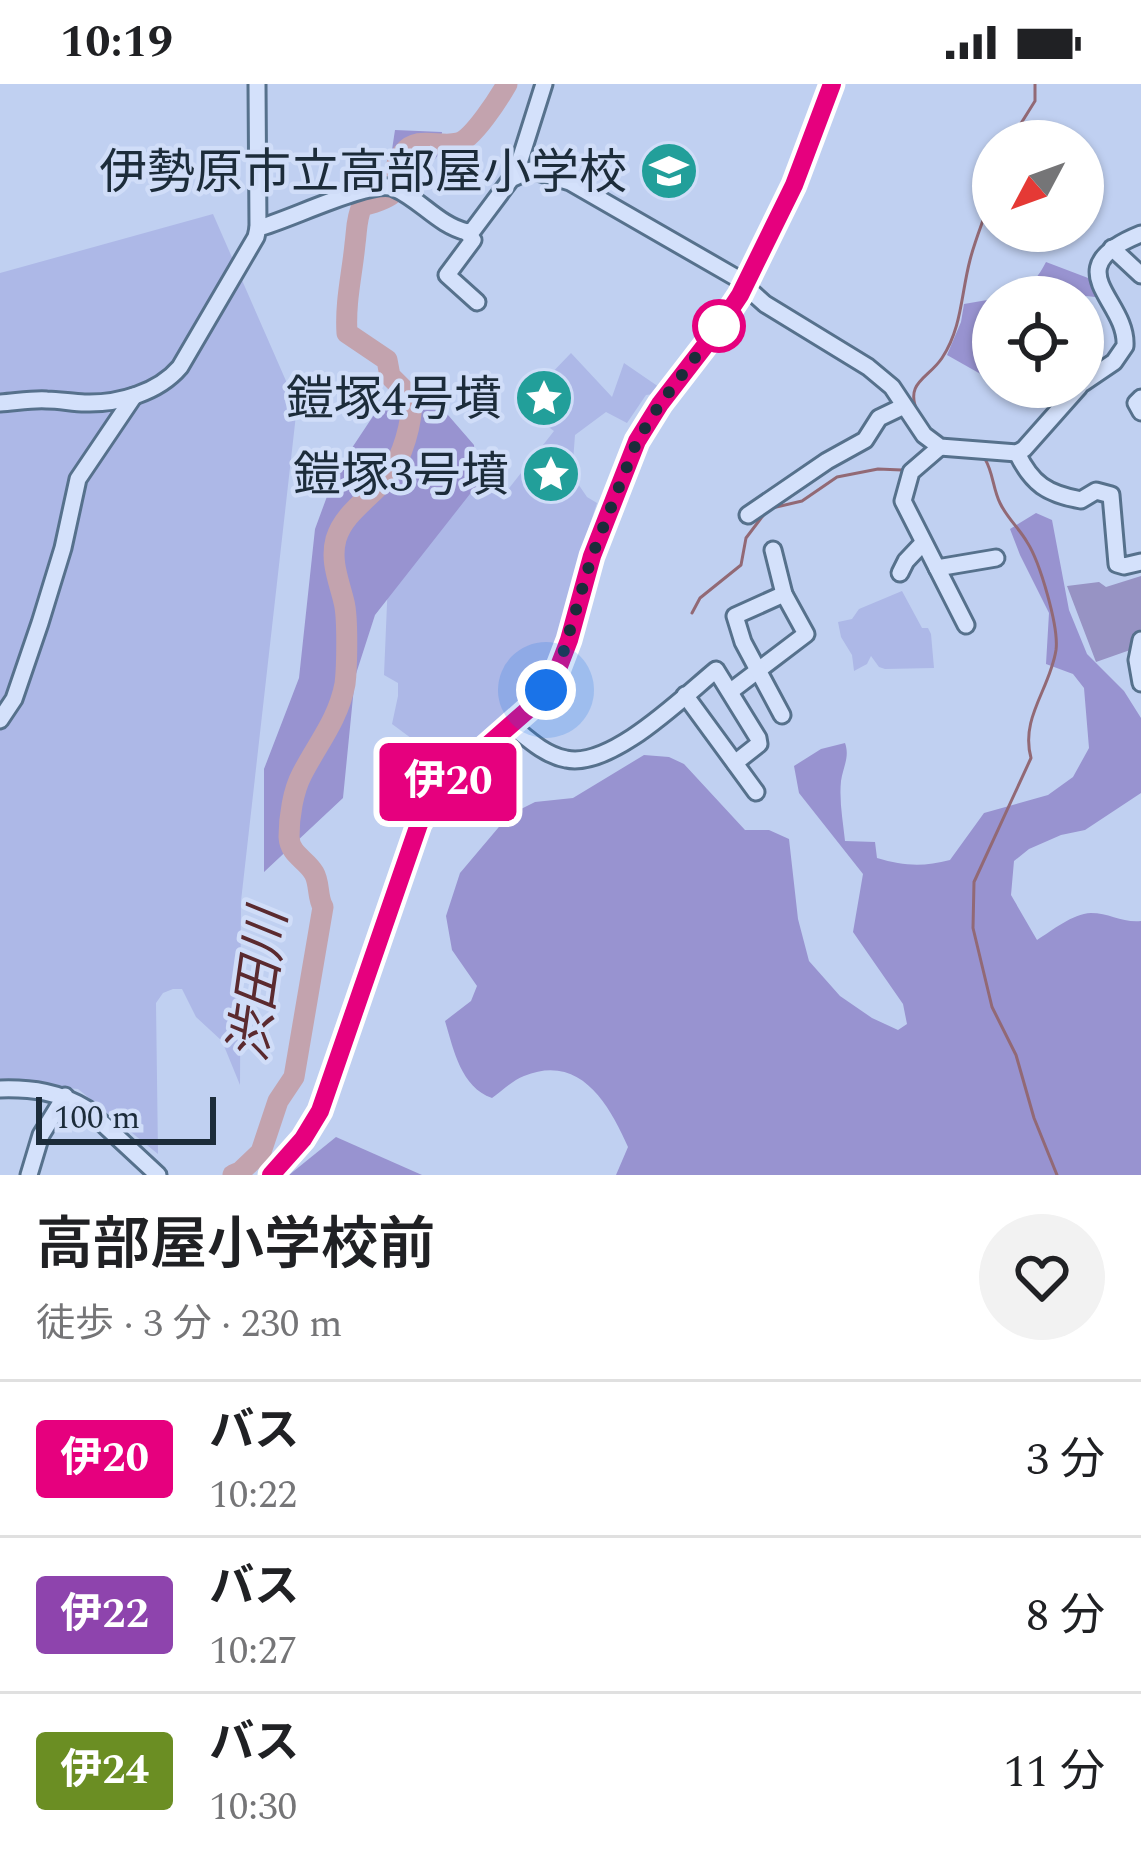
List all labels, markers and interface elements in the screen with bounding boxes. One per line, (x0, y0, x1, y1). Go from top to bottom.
text: 10:19 (60, 8, 173, 77)
north arrow (972, 120, 1104, 252)
map controls (972, 120, 1104, 408)
place label: 伊勢原市立高部屋小学校 (99, 137, 627, 210)
school or university icon: 伊勢原市立高部屋小学校 (638, 140, 700, 202)
button: locate (972, 276, 1104, 408)
unlabelled marker (694, 301, 744, 351)
place label: 鎧塚4号墳 (286, 364, 502, 437)
place icon: 鎧塚4号墳 (513, 367, 575, 429)
place label: 鎧塚3号墳 (293, 440, 509, 513)
place icon: 鎧塚3号墳 (520, 443, 582, 505)
your location (516, 660, 576, 720)
line badge: 伊20 (379, 743, 517, 821)
text: 伊20 (403, 750, 493, 813)
water label: 渋田川 (211, 899, 310, 1067)
scale bar (36, 1091, 216, 1144)
text: 100 m (54, 1093, 140, 1143)
text: 高部屋小学校前 (36, 1203, 435, 1289)
button: heart (979, 1214, 1105, 1340)
text: 徒歩 · 3 分 · 230 m (36, 1295, 343, 1354)
text: バス (209, 1397, 299, 1466)
text: 3 分 (1026, 1426, 1105, 1495)
text: 伊20 (60, 1427, 149, 1490)
text: 10:22 (209, 1466, 297, 1525)
text: バス (209, 1553, 299, 1622)
text: 8 分 (1026, 1582, 1105, 1651)
text: 伊22 (60, 1583, 149, 1646)
text: 10:27 (209, 1622, 297, 1681)
text: バス (209, 1709, 299, 1778)
text: 11 分 (1004, 1738, 1105, 1807)
text: 伊24 (60, 1739, 149, 1802)
text: 10:30 (209, 1778, 297, 1837)

